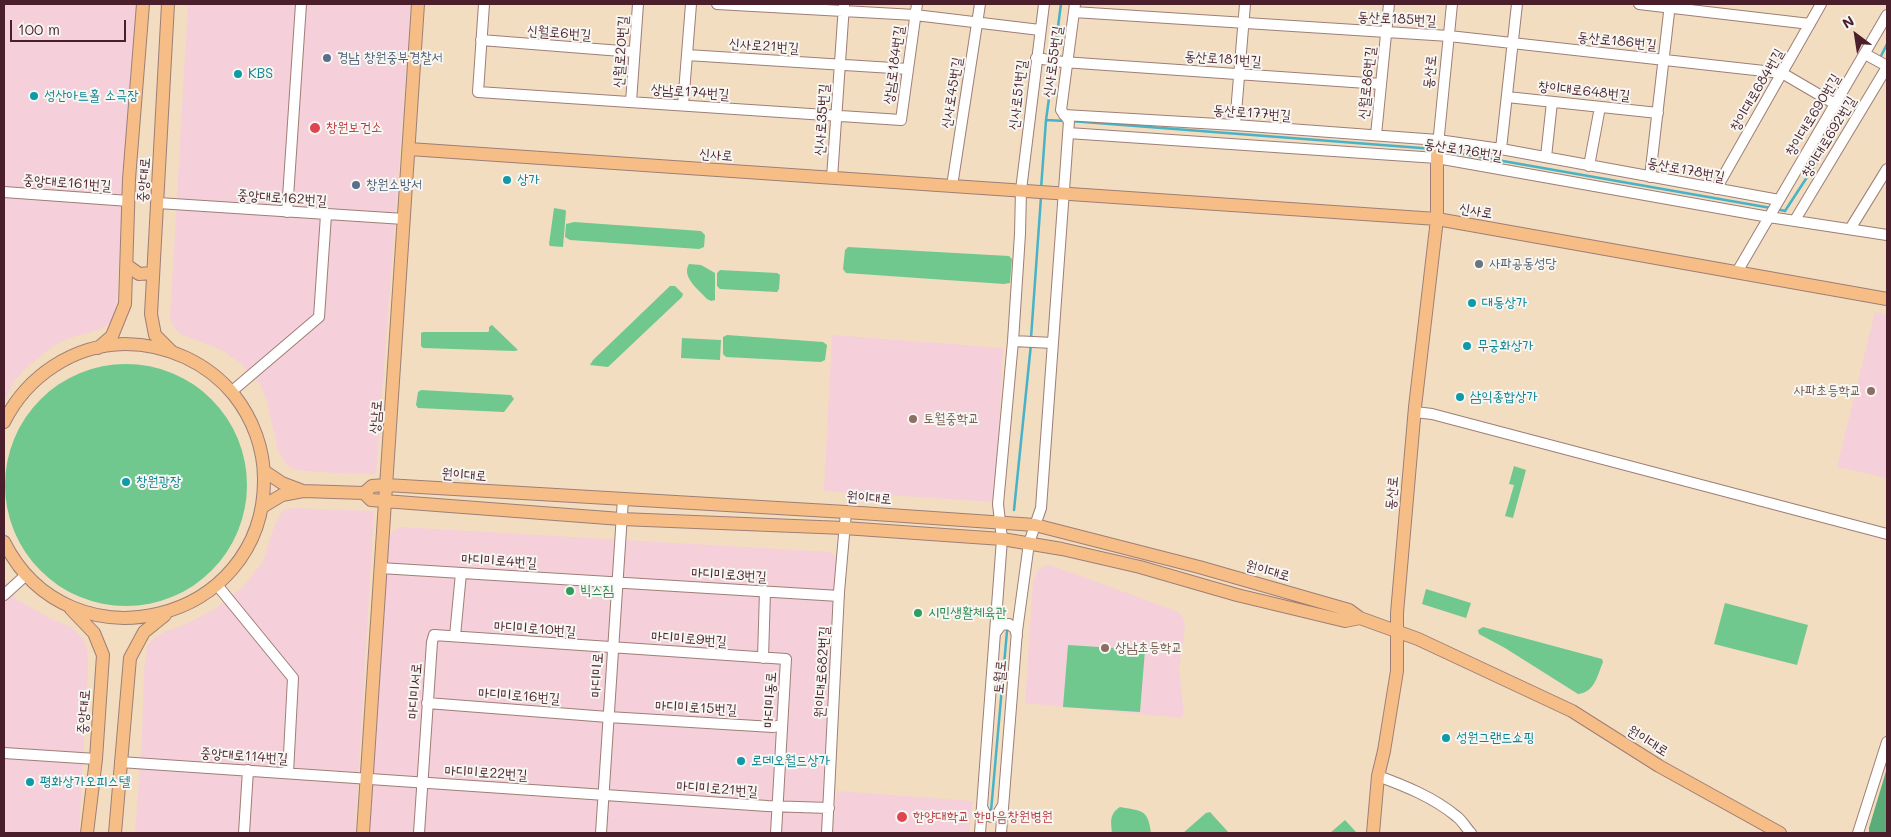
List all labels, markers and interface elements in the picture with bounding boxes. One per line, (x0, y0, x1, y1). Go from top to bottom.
street label: 동산로185번길 (1357, 9, 1437, 29)
scale bar (12, 10, 129, 42)
north arrow (1831, 10, 1881, 60)
text: N (1839, 11, 1857, 33)
street label: 신월로20번길 (610, 15, 632, 89)
text: 100 m (18, 19, 60, 39)
street label: 신월로6번길 (526, 22, 592, 44)
street label: 상남로184번길 (880, 25, 908, 105)
street label: 신사로55번길 (1040, 25, 1066, 99)
street label: 동산로186번길 (1577, 28, 1657, 54)
street label: 신사로21번길 (728, 35, 800, 57)
street label: 신월로86번길 (1355, 46, 1379, 120)
street label: 창이대로684번길 (1727, 46, 1787, 134)
street label: 동산로181번길 (1184, 48, 1262, 70)
place label: 경남 창원중부경찰서 (337, 50, 443, 66)
marker: 경남 창원중부경찰서 (321, 52, 333, 64)
street label: 동산로 (1420, 54, 1440, 90)
street label: 신사로45번길 (938, 56, 966, 130)
street label: 신사로51번길 (1005, 59, 1031, 131)
place label: KBS (248, 66, 273, 82)
marker: KBS (232, 68, 244, 80)
street label: 창이대로690번길 (1782, 71, 1844, 159)
street label: 창이대로648번길 (1537, 78, 1631, 104)
street label: 상남로174번길 (650, 81, 730, 103)
street label: 신사로35번길 (811, 83, 833, 157)
place label: 성산아트홀 소극장 (44, 88, 139, 104)
marker: 성산아트홀 소극장 (28, 90, 40, 102)
street label: 창이대로692번길 (1798, 93, 1860, 181)
street label: 동산로177번길 (1212, 102, 1292, 124)
place label: 창원보건소 (326, 120, 382, 136)
marker: 창원보건소 (308, 121, 322, 135)
street label: 동산로176번길 (1423, 136, 1503, 164)
street label: 신사로 (699, 145, 733, 165)
street label: 동산로178번길 (1646, 154, 1726, 186)
street label: 중앙대로 (134, 157, 154, 203)
street label: 중앙대로161번길 (22, 172, 112, 194)
place label: 상가 (517, 172, 540, 188)
marker: 상가 (501, 174, 513, 186)
place label: 창원소방서 (366, 177, 422, 193)
marker: 창원소방서 (350, 179, 362, 191)
street label: 중앙대로162번길 (236, 186, 328, 210)
street label: 신사로 (1458, 200, 1494, 222)
place label: 사파공동성당 (1489, 256, 1557, 272)
marker: 사파공동성당 (1473, 258, 1485, 270)
place label: 대동상가 (1482, 295, 1527, 311)
marker: 대동상가 (1466, 297, 1478, 309)
place label: 무궁화상가 (1477, 338, 1533, 354)
marker: 무궁화상가 (1461, 340, 1473, 352)
place label: 사파초등학교 (1793, 383, 1861, 399)
marker: 사파초등학교 (1865, 385, 1877, 397)
place label: 삼익종합상가 (1470, 389, 1538, 405)
marker: 삼익종합상가 (1454, 391, 1466, 403)
street label: 상남로 (366, 400, 386, 434)
place label: 토월중학교 (923, 411, 979, 427)
marker: 토월중학교 (907, 413, 919, 425)
street label: 원이대로 (441, 465, 487, 485)
place label: 창원광장 (136, 474, 181, 490)
street label: 동산로 (1382, 475, 1402, 511)
marker: 창원광장 (120, 476, 132, 488)
street label: 원이대로 (846, 488, 892, 508)
street label: 마디미로4번길 (461, 551, 537, 571)
street label: 원이대로 (1244, 557, 1292, 585)
street label: 마디미로3번길 (691, 565, 767, 585)
place label: 빅스짐 (580, 583, 614, 599)
marker: 빅스짐 (564, 585, 576, 597)
place label: 시민생활체육관 (928, 605, 1007, 621)
marker: 시민생활체육관 (912, 607, 924, 619)
street label: 마디미로10번길 (493, 618, 577, 640)
street label: 원이대로682번길 (811, 625, 833, 719)
street label: 마디미로9번길 (651, 628, 727, 650)
place label: 상남초등학교 (1115, 640, 1183, 656)
marker: 상남초등학교 (1099, 642, 1111, 654)
street label: 마디미로 (587, 652, 607, 698)
street label: 토월로 (990, 659, 1010, 695)
street label: 마디미서로 (405, 662, 425, 720)
street label: 마디미동로 (760, 671, 780, 729)
street label: 마디미로16번길 (477, 685, 561, 707)
street label: 중앙대로 (74, 689, 94, 735)
street label: 마디미로15번길 (655, 697, 737, 719)
street label: 원이대로 (1624, 722, 1672, 760)
place label: 성원그랜드쇼핑 (1456, 730, 1535, 746)
marker: 성원그랜드쇼핑 (1440, 732, 1452, 744)
street label: 중앙대로114번길 (199, 745, 289, 767)
place label: 로데오월드상가 (751, 753, 830, 769)
marker: 로데오월드상가 (735, 755, 747, 767)
street label: 마디미로22번길 (444, 762, 528, 784)
place label: 평화상가오피스텔 (40, 774, 130, 790)
marker: 평화상가오피스텔 (24, 776, 36, 788)
street label: 마디미로21번길 (676, 778, 758, 800)
place label: 한양대학교 한마음창원병원 (913, 809, 1053, 825)
marker: 한양대학교 한마음창원병원 (895, 810, 909, 824)

